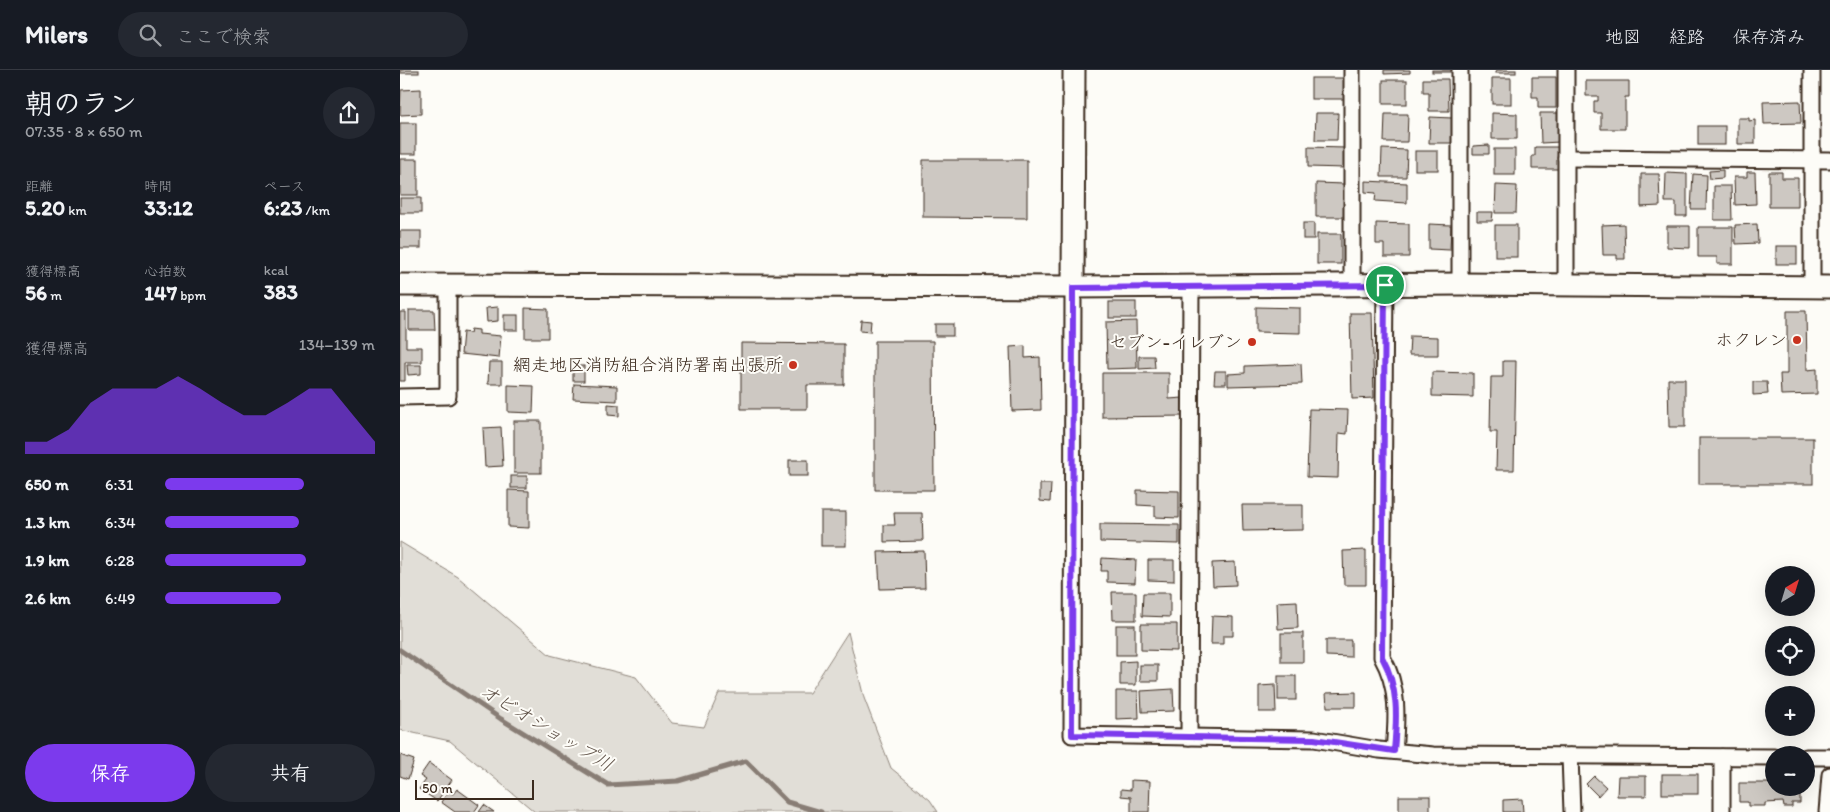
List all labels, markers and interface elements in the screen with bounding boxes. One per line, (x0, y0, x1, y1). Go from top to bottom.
search box (118, 12, 468, 57)
text: Milers (25, 20, 88, 49)
icon: search (136, 21, 164, 49)
text: ここで検索 (176, 25, 271, 48)
text: 地図 (1605, 26, 1641, 48)
text: 経路 (1669, 26, 1705, 48)
text: 保存済み (1733, 26, 1805, 48)
text: 朝のラン (25, 86, 137, 120)
button: share (323, 87, 375, 139)
text: 07:35 · 8 × 650 m (25, 122, 142, 141)
text: 距離 (25, 178, 53, 195)
text: 時間 (144, 178, 172, 195)
text: ペース (264, 178, 305, 195)
text: 5.20 (25, 195, 65, 220)
text: 33:12 (144, 195, 193, 220)
text: 6:23 (264, 195, 302, 220)
text: km (65, 202, 87, 219)
text: /km (302, 202, 330, 219)
text: kcal (264, 262, 289, 279)
text: 獲得標高 (25, 263, 81, 280)
text: 心拍数 (144, 263, 186, 280)
pin (1364, 264, 1406, 306)
icon: arrive (1371, 271, 1399, 299)
text: 383 (264, 279, 298, 304)
text: 56 (25, 280, 47, 305)
text: 147 (144, 280, 177, 305)
text: m (47, 287, 62, 304)
text: bpm (177, 287, 206, 304)
place label: ホクレン (1715, 329, 1787, 351)
place label: セブン-イレブン (1109, 331, 1242, 353)
marker: ホクレン (1791, 334, 1803, 346)
text: 134–139 m (299, 335, 375, 354)
marker: セブン-イレブン (1246, 336, 1258, 348)
text: 獲得標高 (25, 339, 89, 358)
place label: 網走地区消防組合消防署南出張所 (513, 354, 783, 376)
marker: 網走地区消防組合消防署南出張所 (787, 359, 799, 371)
text: 650 m (25, 475, 69, 494)
text: 6:31 (105, 475, 134, 494)
text: 1.3 km (25, 513, 70, 532)
text: 6:34 (105, 513, 136, 532)
text: 1.9 km (25, 551, 69, 570)
text: 6:28 (105, 551, 135, 570)
north arrow (1765, 566, 1815, 616)
map controls (1765, 566, 1815, 796)
text: 2.6 km (25, 589, 71, 608)
text: 6:49 (105, 589, 135, 608)
button: locate (1765, 626, 1815, 676)
water label: オビオショップ川 (476, 679, 617, 776)
button: + (1765, 686, 1815, 736)
button: 保存 (25, 744, 195, 802)
button: 共有 (205, 744, 375, 802)
button: − (1765, 746, 1815, 796)
scale bar (415, 777, 534, 800)
text: 50 m (422, 780, 453, 797)

